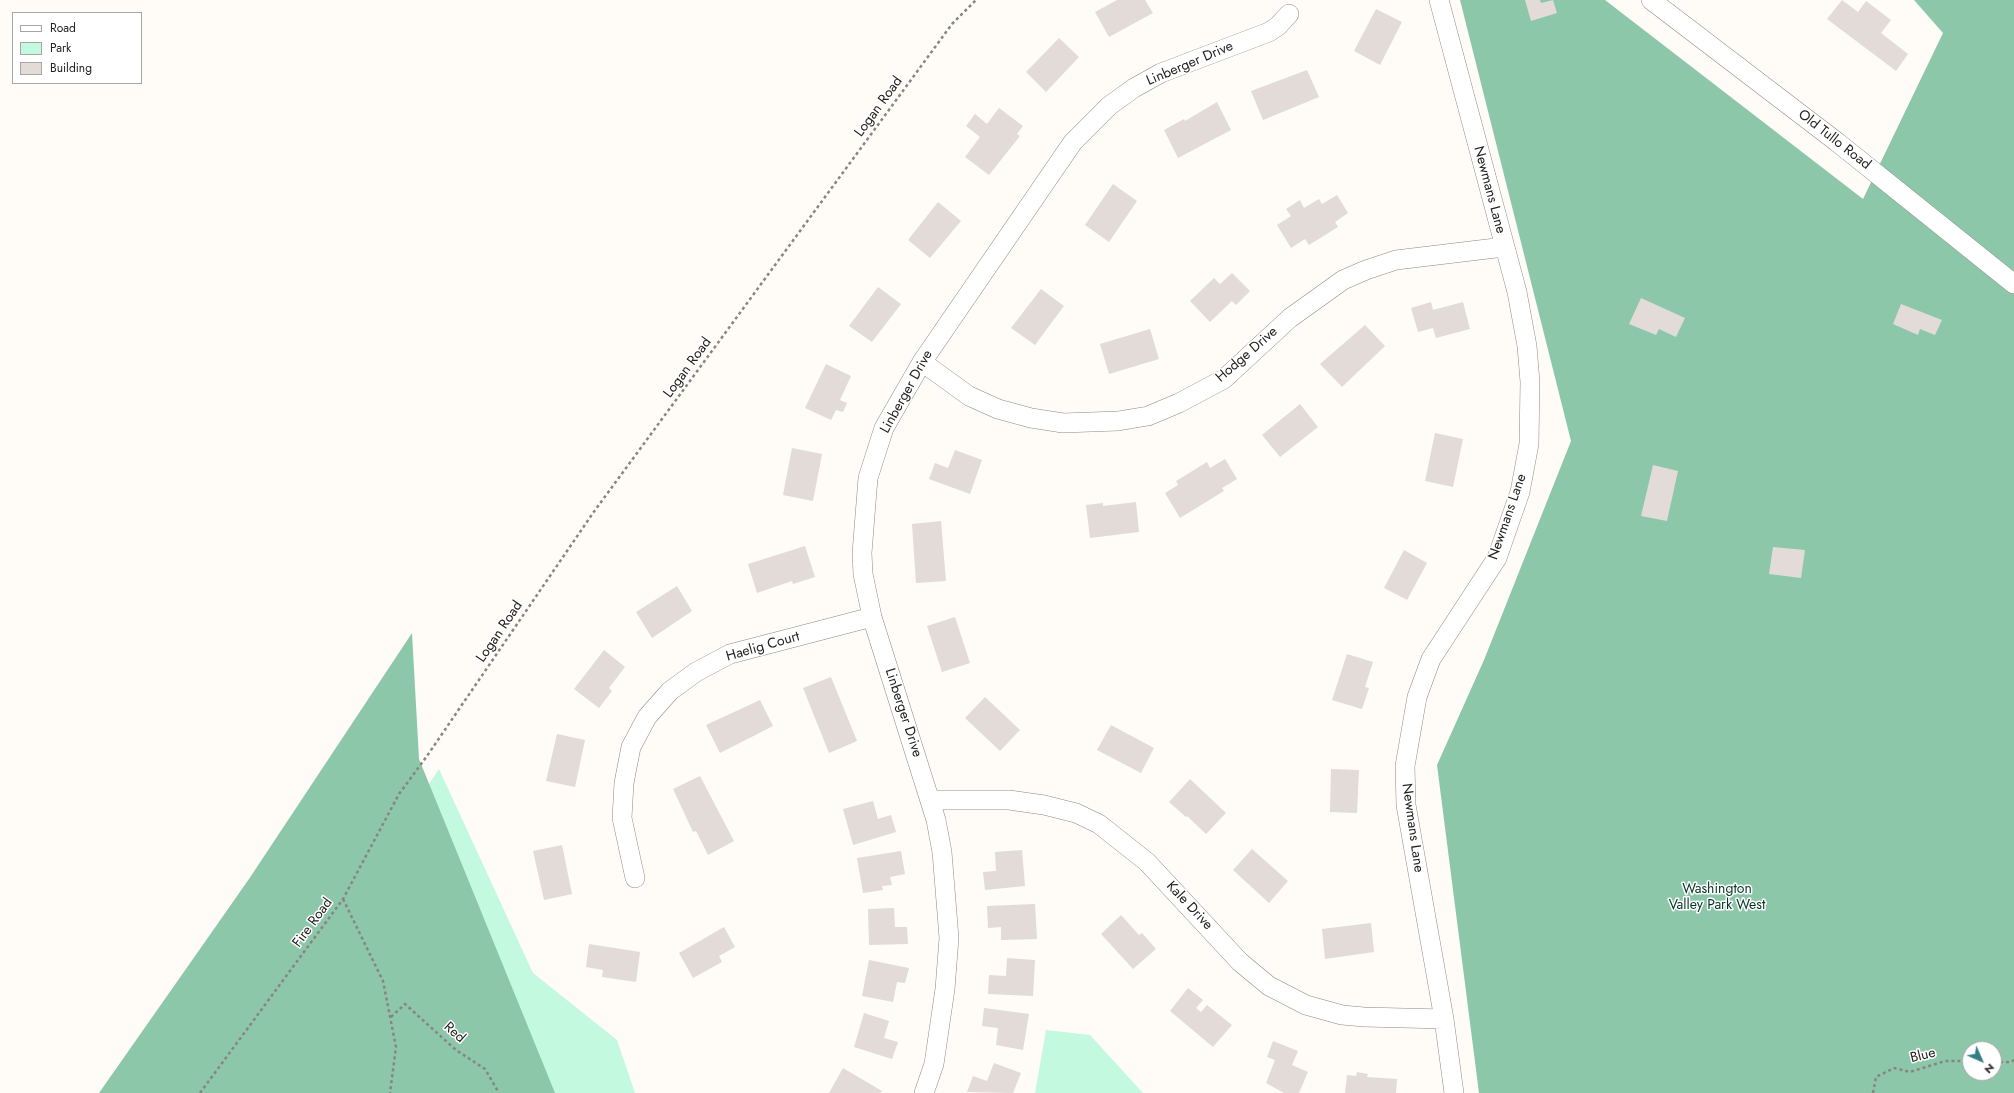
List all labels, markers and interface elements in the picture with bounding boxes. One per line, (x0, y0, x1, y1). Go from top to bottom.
legend (12, 12, 142, 84)
text: Road (50, 19, 76, 37)
street label: Linberger Drive (1144, 38, 1236, 90)
text: Park (50, 39, 71, 57)
text: Building (50, 59, 92, 77)
street label: Logan Road (852, 74, 906, 140)
street label: Old Tullo Road (1794, 106, 1874, 174)
street label: Newmans Lane (1469, 144, 1509, 236)
street label: Hodge Drive (1213, 324, 1281, 386)
street label: Logan Road (661, 335, 715, 401)
street label: Linberger Drive (877, 348, 937, 436)
street label: Newmans Lane (1485, 472, 1531, 562)
street label: Logan Road (473, 598, 527, 666)
street label: Haelig Court (724, 628, 802, 666)
street label: Linberger Drive (881, 666, 925, 760)
street label: Newmans Lane (1397, 782, 1427, 874)
street label: Kale Drive (1162, 878, 1216, 934)
park label: Washington Valley Park West (1669, 882, 1765, 914)
street label: Fire Road (289, 895, 337, 951)
street label: Red (440, 1019, 468, 1047)
north arrow (1962, 1041, 2002, 1081)
street label: Blue (1909, 1045, 1937, 1067)
text: N (1981, 1060, 1999, 1078)

